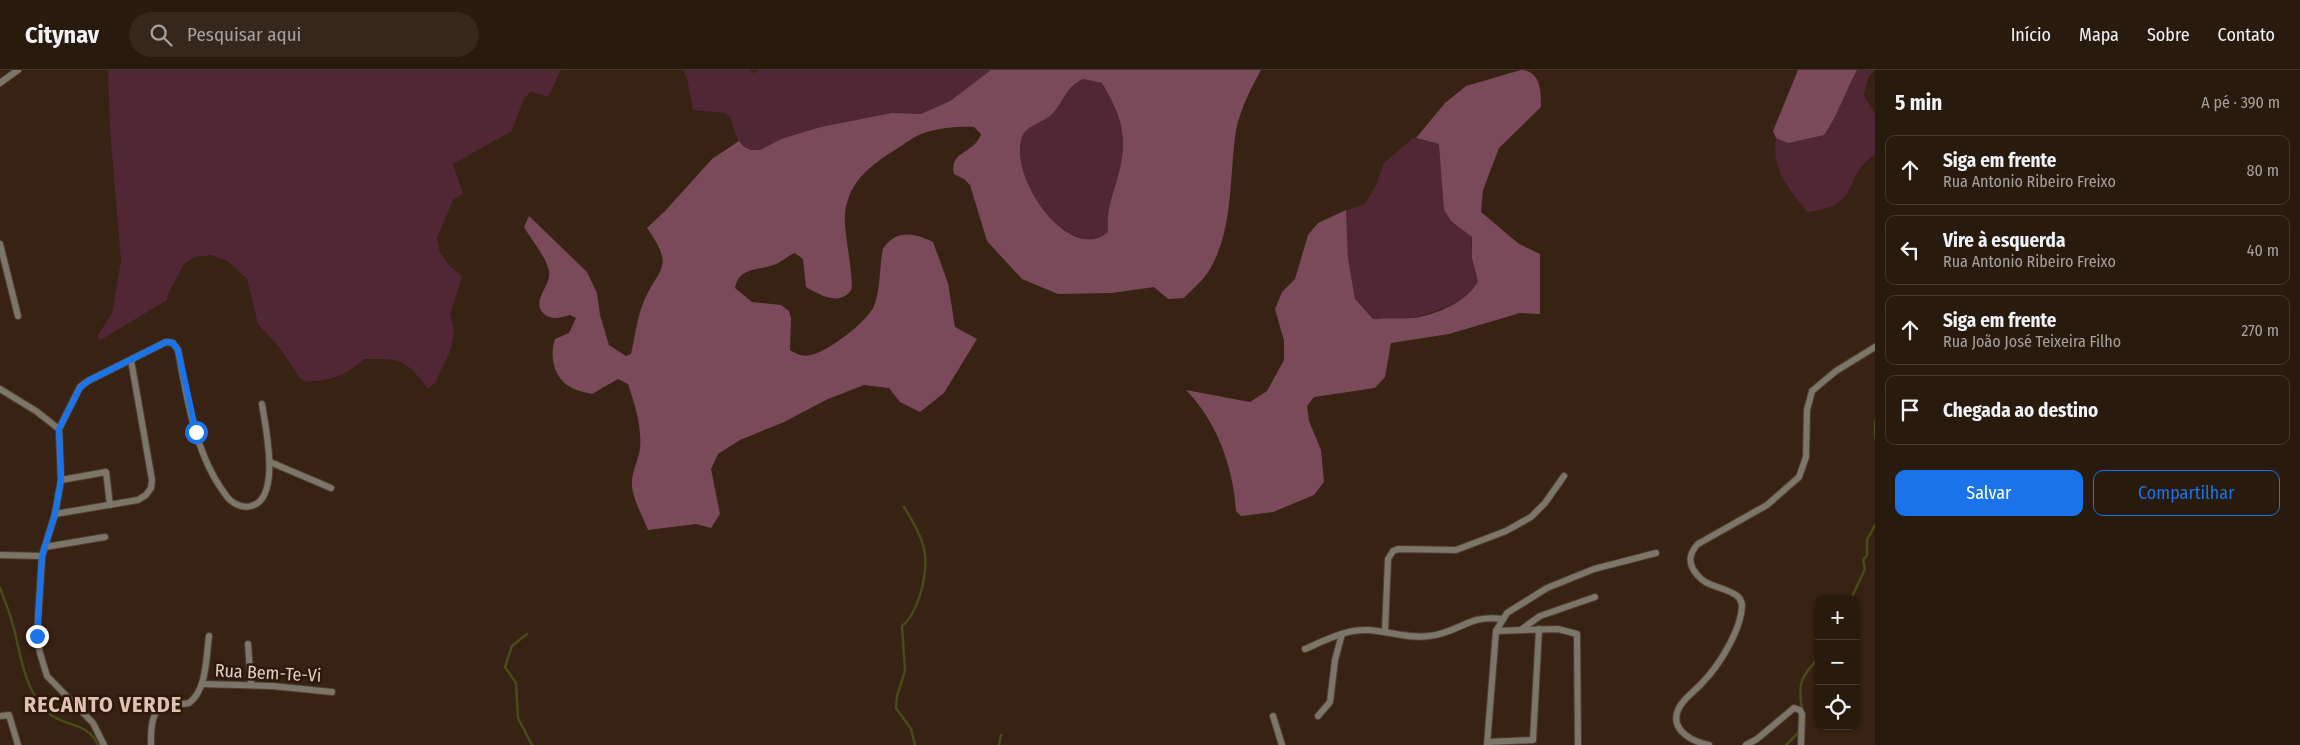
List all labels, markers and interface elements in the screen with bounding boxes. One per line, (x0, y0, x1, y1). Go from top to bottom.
search box (129, 12, 479, 57)
text: Citynav (25, 21, 99, 49)
icon: search (147, 21, 175, 49)
text: Pesquisar aqui (187, 23, 301, 46)
text: Início (2011, 24, 2051, 46)
text: Mapa (2079, 24, 2119, 46)
text: Sobre (2147, 24, 2190, 46)
text: Contato (2218, 24, 2275, 46)
text: 5 min (1895, 90, 1942, 116)
text: A pé · 390 m (2201, 93, 2280, 112)
text: Siga em frente (1943, 149, 2057, 172)
icon: ahead (1896, 156, 1924, 184)
text: 80 m (2247, 161, 2279, 180)
text: Rua Antonio Ribeiro Freixo (1943, 172, 2116, 191)
text: Vire à esquerda (1943, 229, 2065, 252)
icon: left (1896, 236, 1924, 264)
text: 40 m (2247, 241, 2279, 260)
text: Rua Antonio Ribeiro Freixo (1943, 252, 2116, 271)
text: Siga em frente (1943, 309, 2057, 332)
icon: ahead (1896, 316, 1924, 344)
text: 270 m (2241, 321, 2279, 340)
text: Rua João José Teixeira Filho (1943, 332, 2121, 351)
icon: arrive (1896, 396, 1924, 424)
text: Chegada ao destino (1943, 399, 2098, 422)
route start (185, 421, 208, 444)
button: Salvar (1895, 470, 2083, 516)
button: Compartilhar (2093, 470, 2280, 516)
map controls (1815, 595, 1860, 730)
button: + (1815, 595, 1860, 640)
route end (26, 625, 49, 648)
button: − (1815, 640, 1860, 685)
street label: Rua Bem-Te-Vi (214, 659, 322, 687)
button: locate (1815, 685, 1860, 730)
district label: RECANTO VERDE (24, 691, 182, 718)

